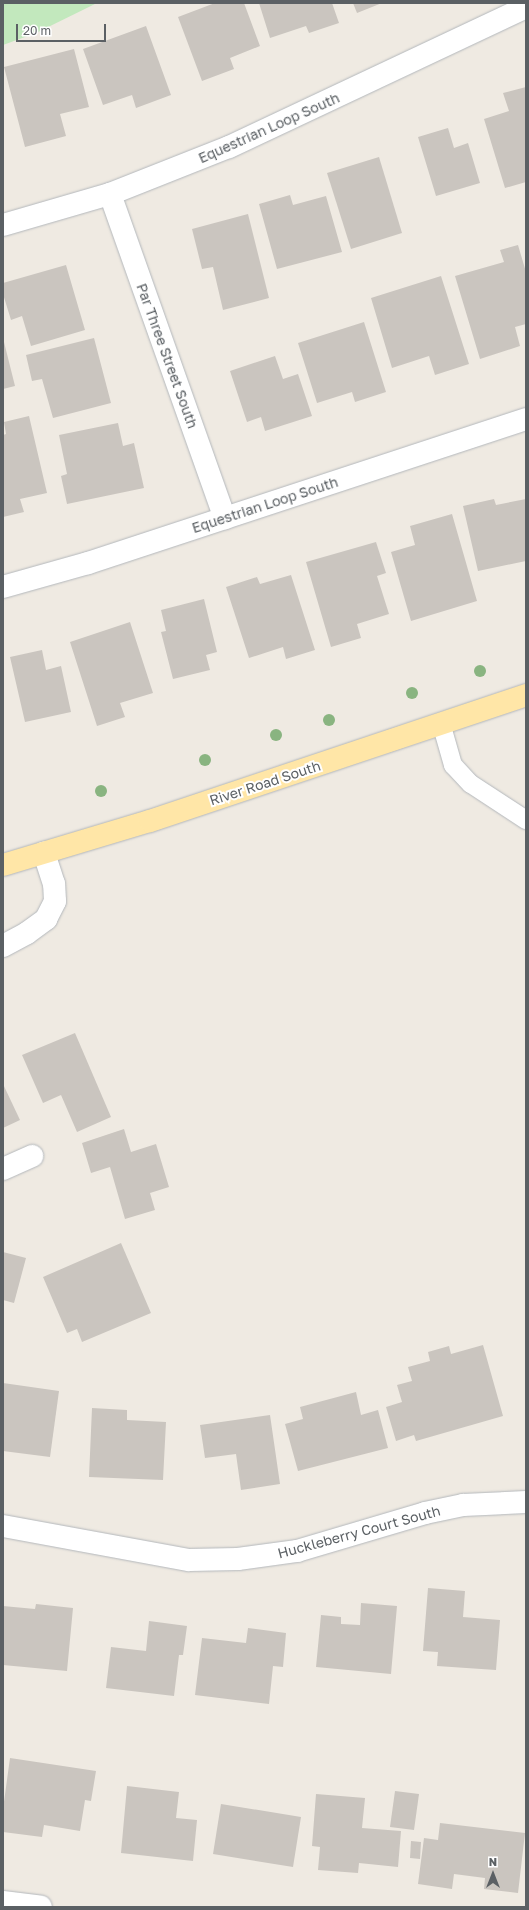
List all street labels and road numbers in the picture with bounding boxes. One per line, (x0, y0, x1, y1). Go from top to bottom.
street label: Equestrian Loop South (196, 89, 342, 167)
street label: Par Three Street South (133, 281, 201, 431)
street label: Equestrian Loop South (190, 473, 340, 537)
street label: River Road South (207, 757, 323, 809)
street label: Huckleberry Court South (276, 1502, 442, 1562)

